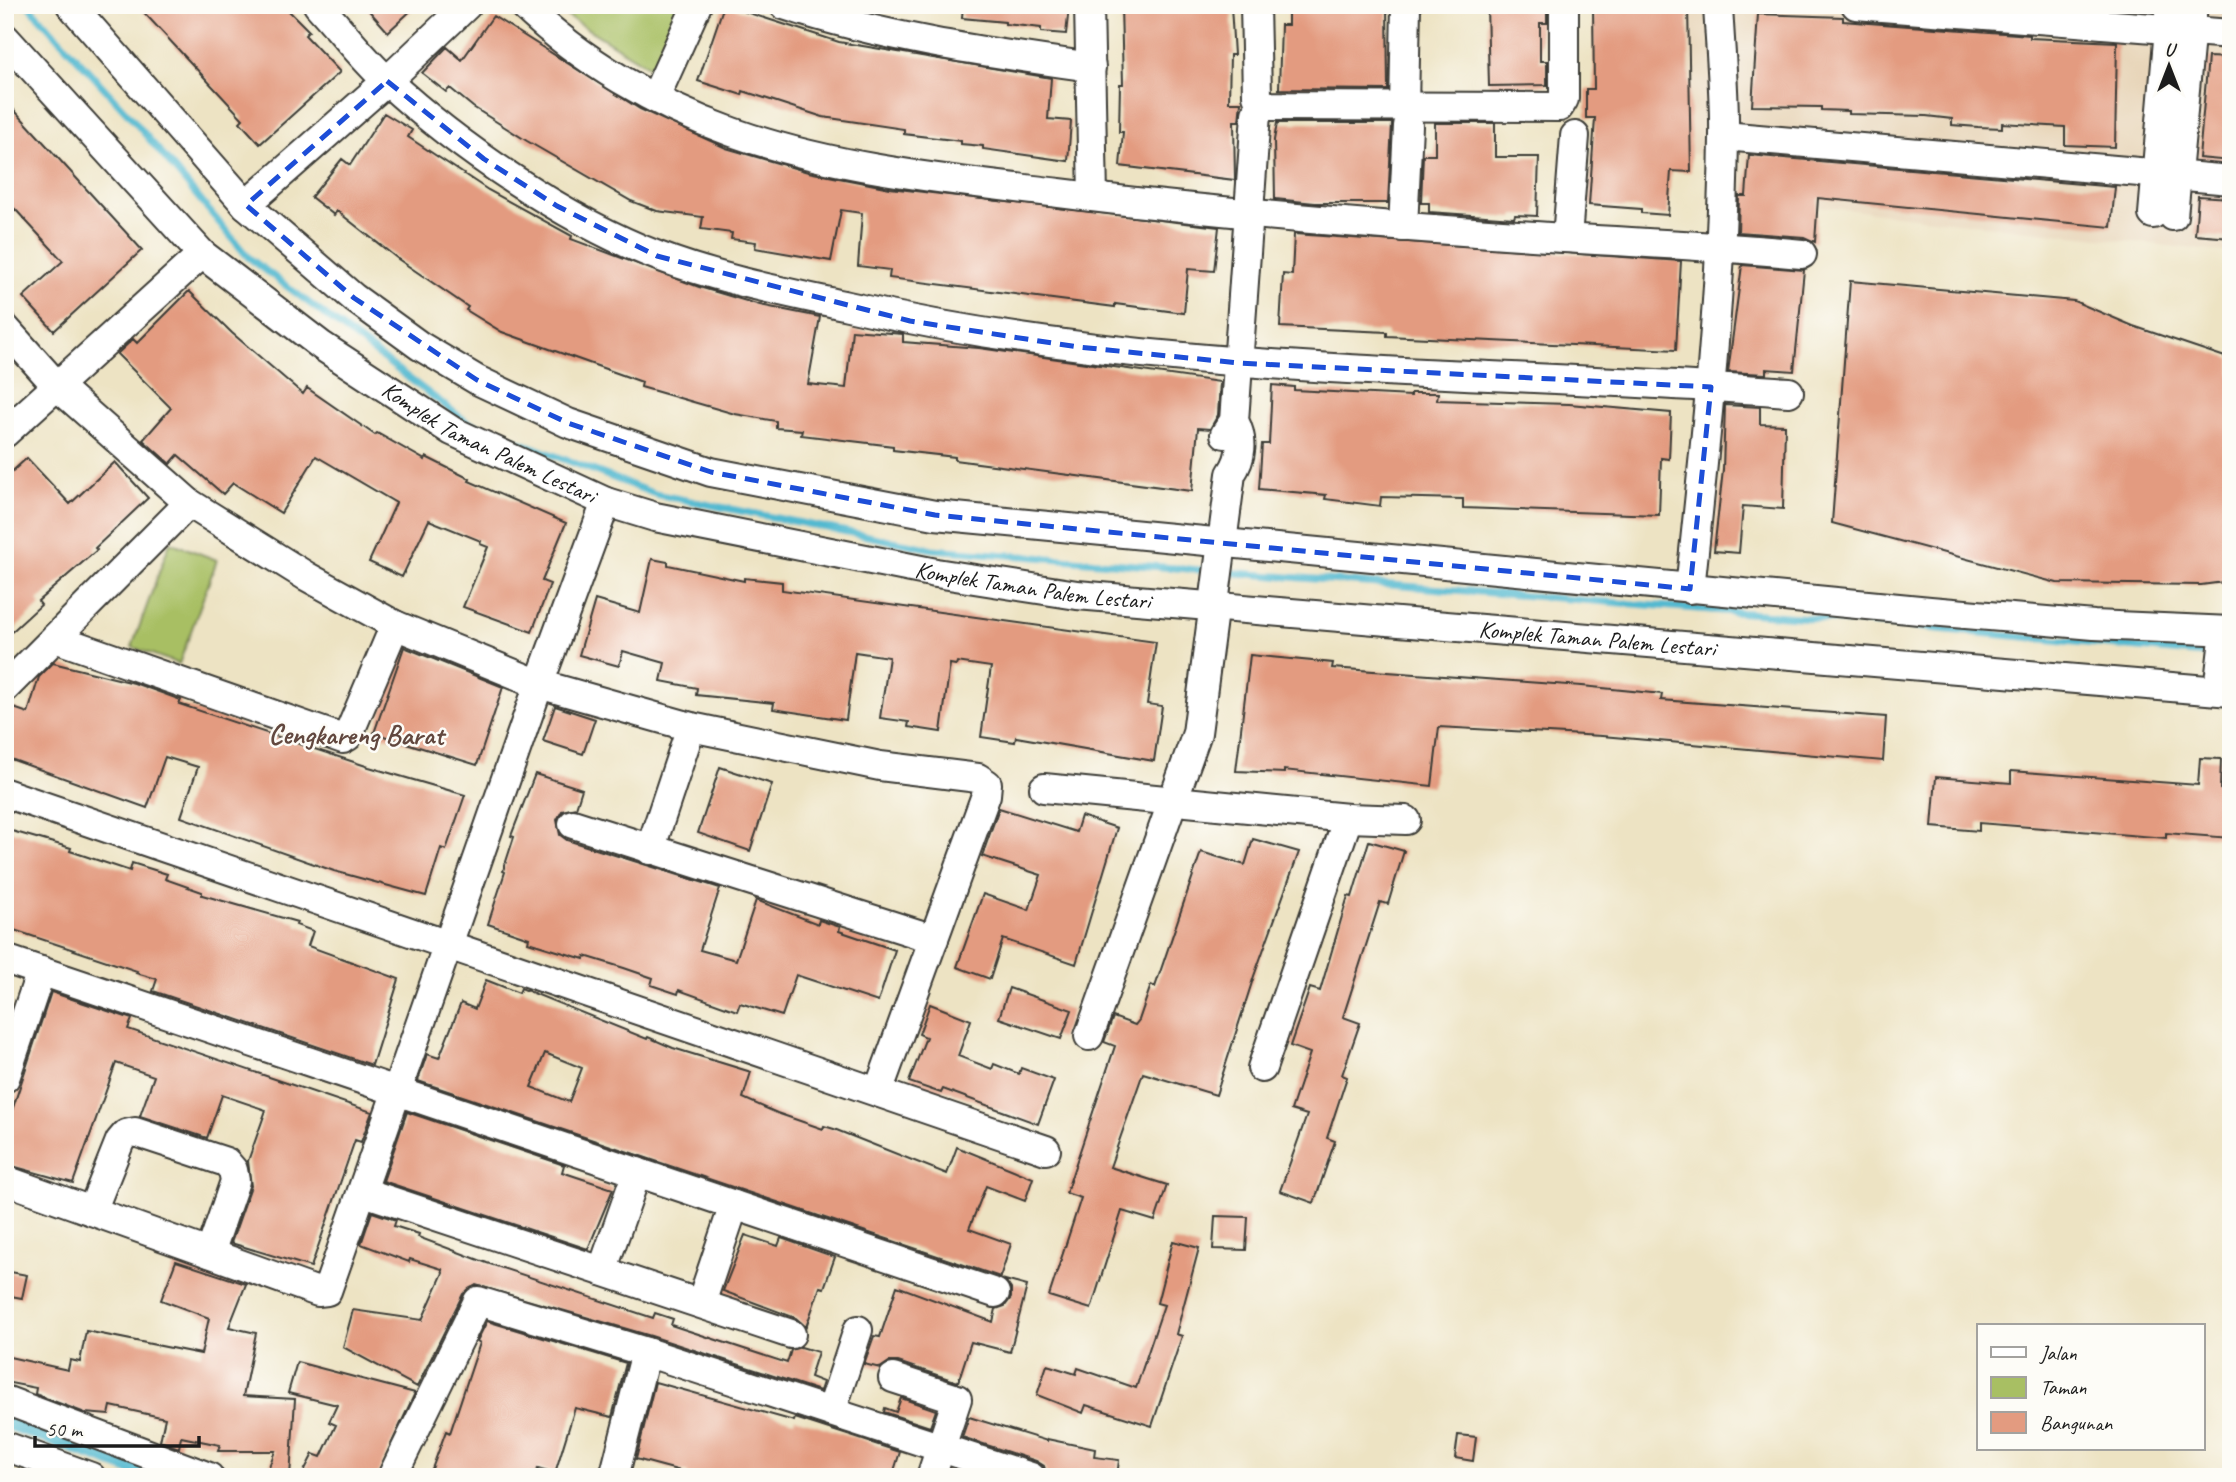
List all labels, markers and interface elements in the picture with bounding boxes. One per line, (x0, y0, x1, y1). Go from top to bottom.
north arrow (2134, 32, 2204, 102)
text: U (2164, 38, 2177, 62)
street label: Komplek Taman Palem Lestari (376, 374, 604, 512)
street label: Komplek Taman Palem Lestari (913, 554, 1155, 616)
street label: Komplek Taman Palem Lestari (1478, 614, 1720, 664)
district label: Cengkareng Barat (269, 717, 447, 752)
legend (1977, 1324, 2204, 1450)
text: Jalan (2039, 1340, 2077, 1366)
text: Taman (2040, 1374, 2087, 1400)
scale bar (35, 1405, 200, 1449)
text: Bangunan (2040, 1410, 2113, 1436)
text: 50 m (46, 1416, 84, 1442)

